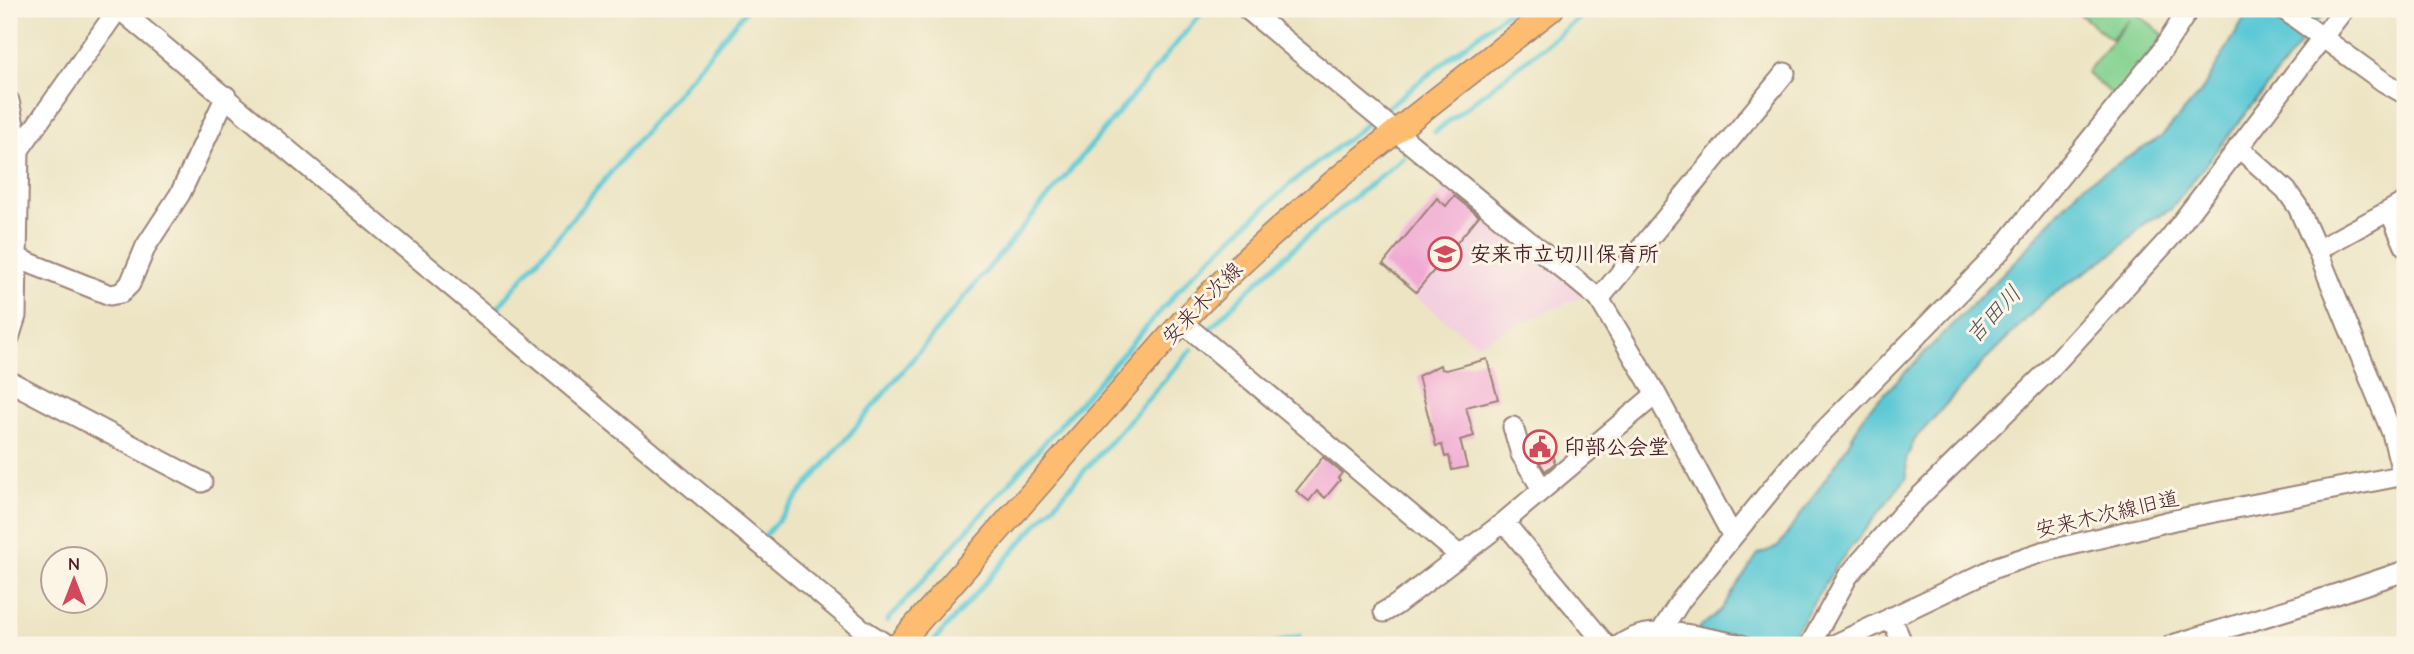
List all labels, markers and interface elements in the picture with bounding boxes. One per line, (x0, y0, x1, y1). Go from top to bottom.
school or university icon: 安来市立切川保育所 (1426, 235, 1464, 273)
place label: 安来市立切川保育所 (1470, 242, 1659, 266)
street label: 安来木次線 (1157, 257, 1247, 349)
water label: 吉田川 (1960, 280, 2027, 349)
public building icon: 印部公会堂 (1521, 428, 1559, 466)
place label: 印部公会堂 (1564, 435, 1669, 459)
street label: 安来木次線旧道 (2033, 486, 2181, 542)
north arrow (38, 546, 108, 616)
text: N (68, 553, 80, 575)

